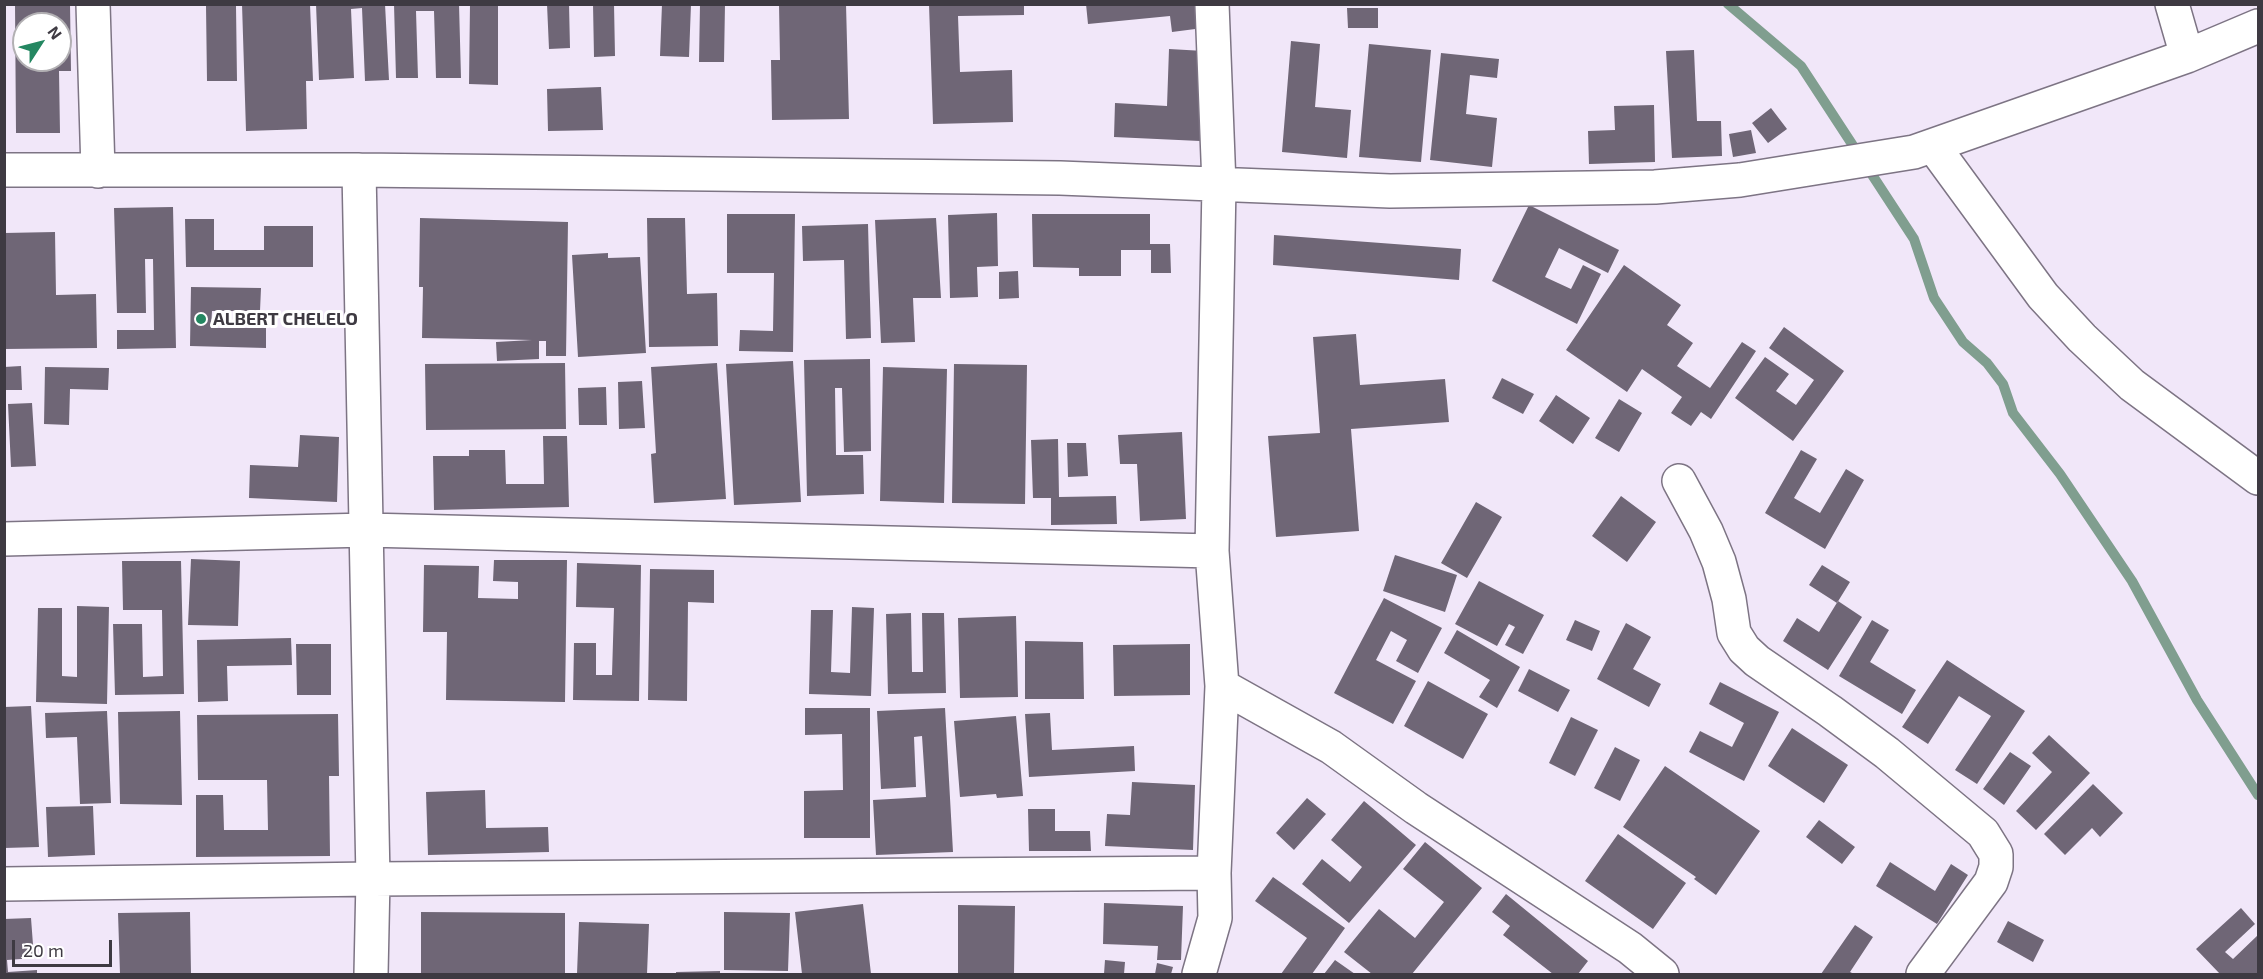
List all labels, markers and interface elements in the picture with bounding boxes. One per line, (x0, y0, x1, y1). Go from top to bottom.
north arrow (12, 12, 72, 72)
text: N (44, 22, 66, 43)
place label: ALBERT CHELELO (213, 308, 358, 330)
marker: ALBERT CHELELO (194, 312, 208, 326)
scale bar (15, 928, 116, 966)
text: 20 m (23, 939, 64, 961)

